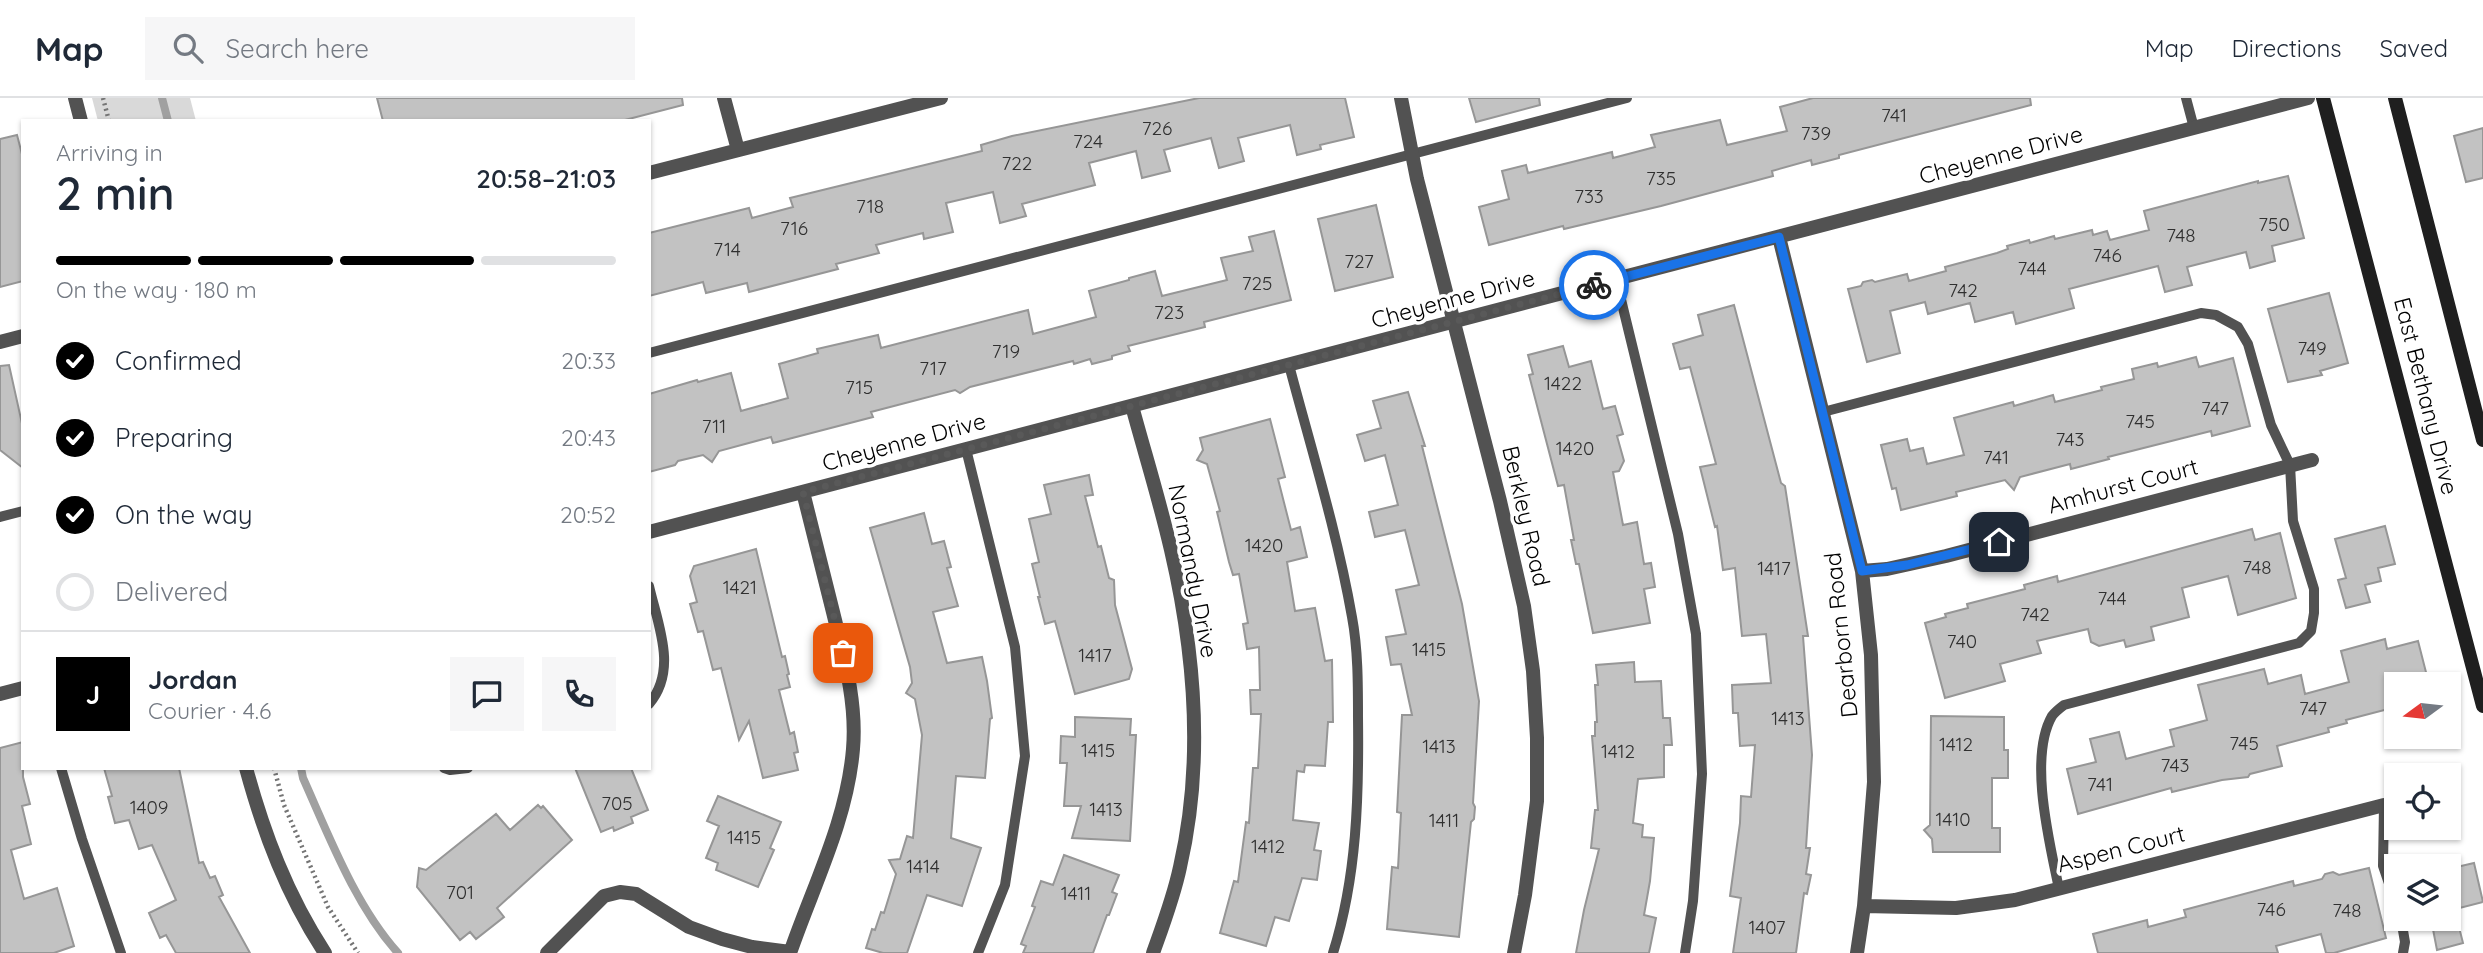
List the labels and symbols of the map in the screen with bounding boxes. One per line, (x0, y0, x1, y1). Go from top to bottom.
house number: 741 (1881, 103, 1907, 127)
house number: 726 (1142, 116, 1172, 140)
street label: Cheyenne Drive (1916, 119, 2086, 190)
house number: 739 (1801, 121, 1831, 145)
house number: 724 (1073, 129, 1103, 153)
house number: 722 (1002, 151, 1032, 175)
house number: 735 (1646, 166, 1676, 190)
house number: 733 (1574, 184, 1604, 208)
house number: 718 (856, 194, 884, 218)
house number: 750 (2258, 212, 2290, 236)
house number: 716 (780, 216, 808, 240)
house number: 748 (2166, 223, 2196, 247)
house number: 714 (713, 237, 741, 261)
house number: 746 (2092, 243, 2122, 267)
house number: 727 (1344, 249, 1374, 273)
courier (1559, 250, 1629, 320)
house number: 744 (2017, 256, 2047, 280)
street label: Cheyenne Drive (1368, 263, 1538, 334)
house number: 725 (1242, 271, 1272, 295)
house number: 742 (1948, 278, 1978, 302)
street label: East Bethany Drive (2388, 294, 2465, 498)
house number: 723 (1154, 300, 1184, 324)
house number: 749 (2297, 336, 2327, 360)
house number: 719 (992, 339, 1020, 363)
house number: 717 (919, 356, 947, 380)
house number: 1422 (1544, 371, 1582, 395)
house number: 715 (845, 375, 873, 399)
house number: 747 (2201, 396, 2229, 420)
street label: Cheyenne Drive (819, 406, 989, 477)
house number: 745 (2125, 409, 2155, 433)
house number: 711 (702, 414, 726, 438)
house number: 743 (2056, 427, 2084, 451)
house number: 1420 (1556, 436, 1594, 460)
street label: Berkley Road (1496, 443, 1557, 589)
house number: 741 (1983, 445, 2009, 469)
street label: Amhurst Court (2045, 451, 2201, 520)
street label: Normandy Drive (1162, 482, 1225, 660)
pin (1969, 512, 2029, 572)
house number: 1420 (1245, 533, 1283, 557)
street label: Dearborn Road (1817, 551, 1864, 719)
house number: 748 (2242, 555, 2272, 579)
house number: 1417 (1757, 556, 1791, 580)
house number: 1421 (723, 575, 757, 599)
house number: 744 (2097, 586, 2127, 610)
house number: 742 (2020, 602, 2050, 626)
pin (813, 623, 873, 683)
house number: 740 (1947, 629, 1977, 653)
house number: 1415 (1412, 637, 1446, 661)
house number: 1417 (1078, 643, 1112, 667)
north arrow (2384, 672, 2460, 749)
house number: 747 (2299, 696, 2327, 720)
house number: 1413 (1771, 706, 1805, 730)
house number: 745 (2229, 731, 2259, 755)
house number: 1412 (1939, 732, 1973, 756)
house number: 1413 (1422, 734, 1456, 758)
house number: 1415 (1081, 738, 1115, 762)
house number: 1412 (1601, 739, 1635, 763)
house number: 743 (2161, 753, 2189, 777)
house number: 741 (2087, 772, 2113, 796)
house number: 705 (601, 791, 633, 815)
house number: 1409 (130, 795, 168, 819)
house number: 1413 (1089, 797, 1123, 821)
house number: 1410 (1936, 807, 1970, 831)
house number: 1411 (1429, 808, 1459, 832)
street label: Aspen Court (2054, 819, 2188, 878)
house number: 1415 (727, 825, 761, 849)
house number: 1412 (1251, 834, 1285, 858)
house number: 1414 (906, 854, 940, 878)
house number: 701 (446, 880, 474, 904)
house number: 1411 (1061, 881, 1091, 905)
house number: 746 (2256, 897, 2286, 921)
house number: 748 (2332, 898, 2362, 922)
house number: 1407 (1749, 915, 1786, 939)

